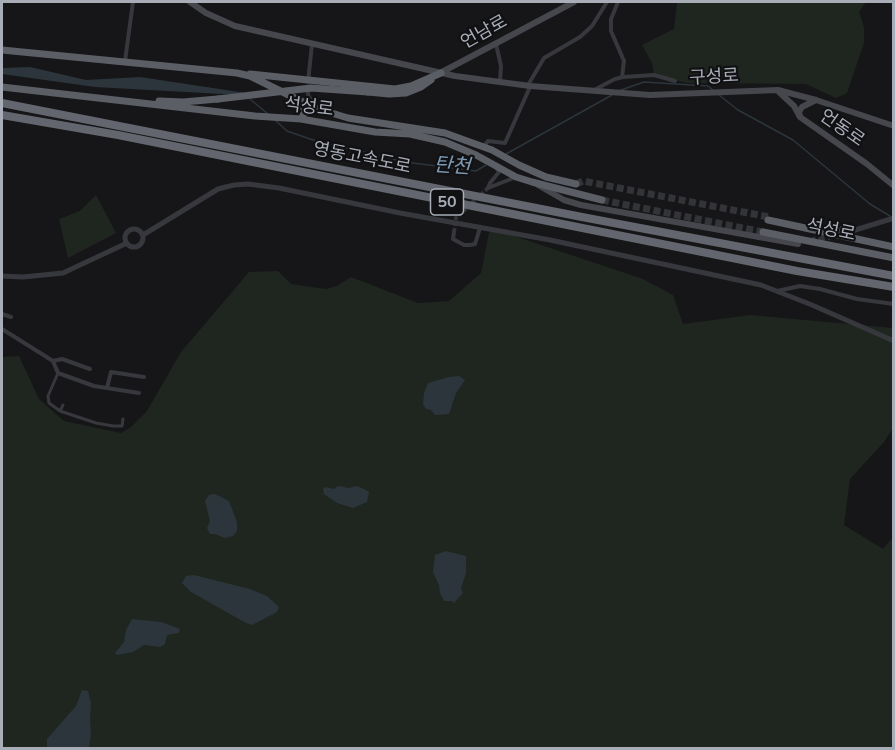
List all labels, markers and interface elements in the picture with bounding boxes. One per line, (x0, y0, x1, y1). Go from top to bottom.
street label: 언남로 (457, 11, 511, 53)
street label: 구성로 (689, 65, 739, 89)
street label: 석성로 (283, 93, 335, 121)
street label: 언동로 (815, 105, 869, 151)
street label: 영동고속도로 (311, 138, 413, 178)
water label: 탄천 (433, 153, 471, 179)
road number: 50 (430, 189, 464, 215)
street label: 석성로 (805, 215, 857, 245)

